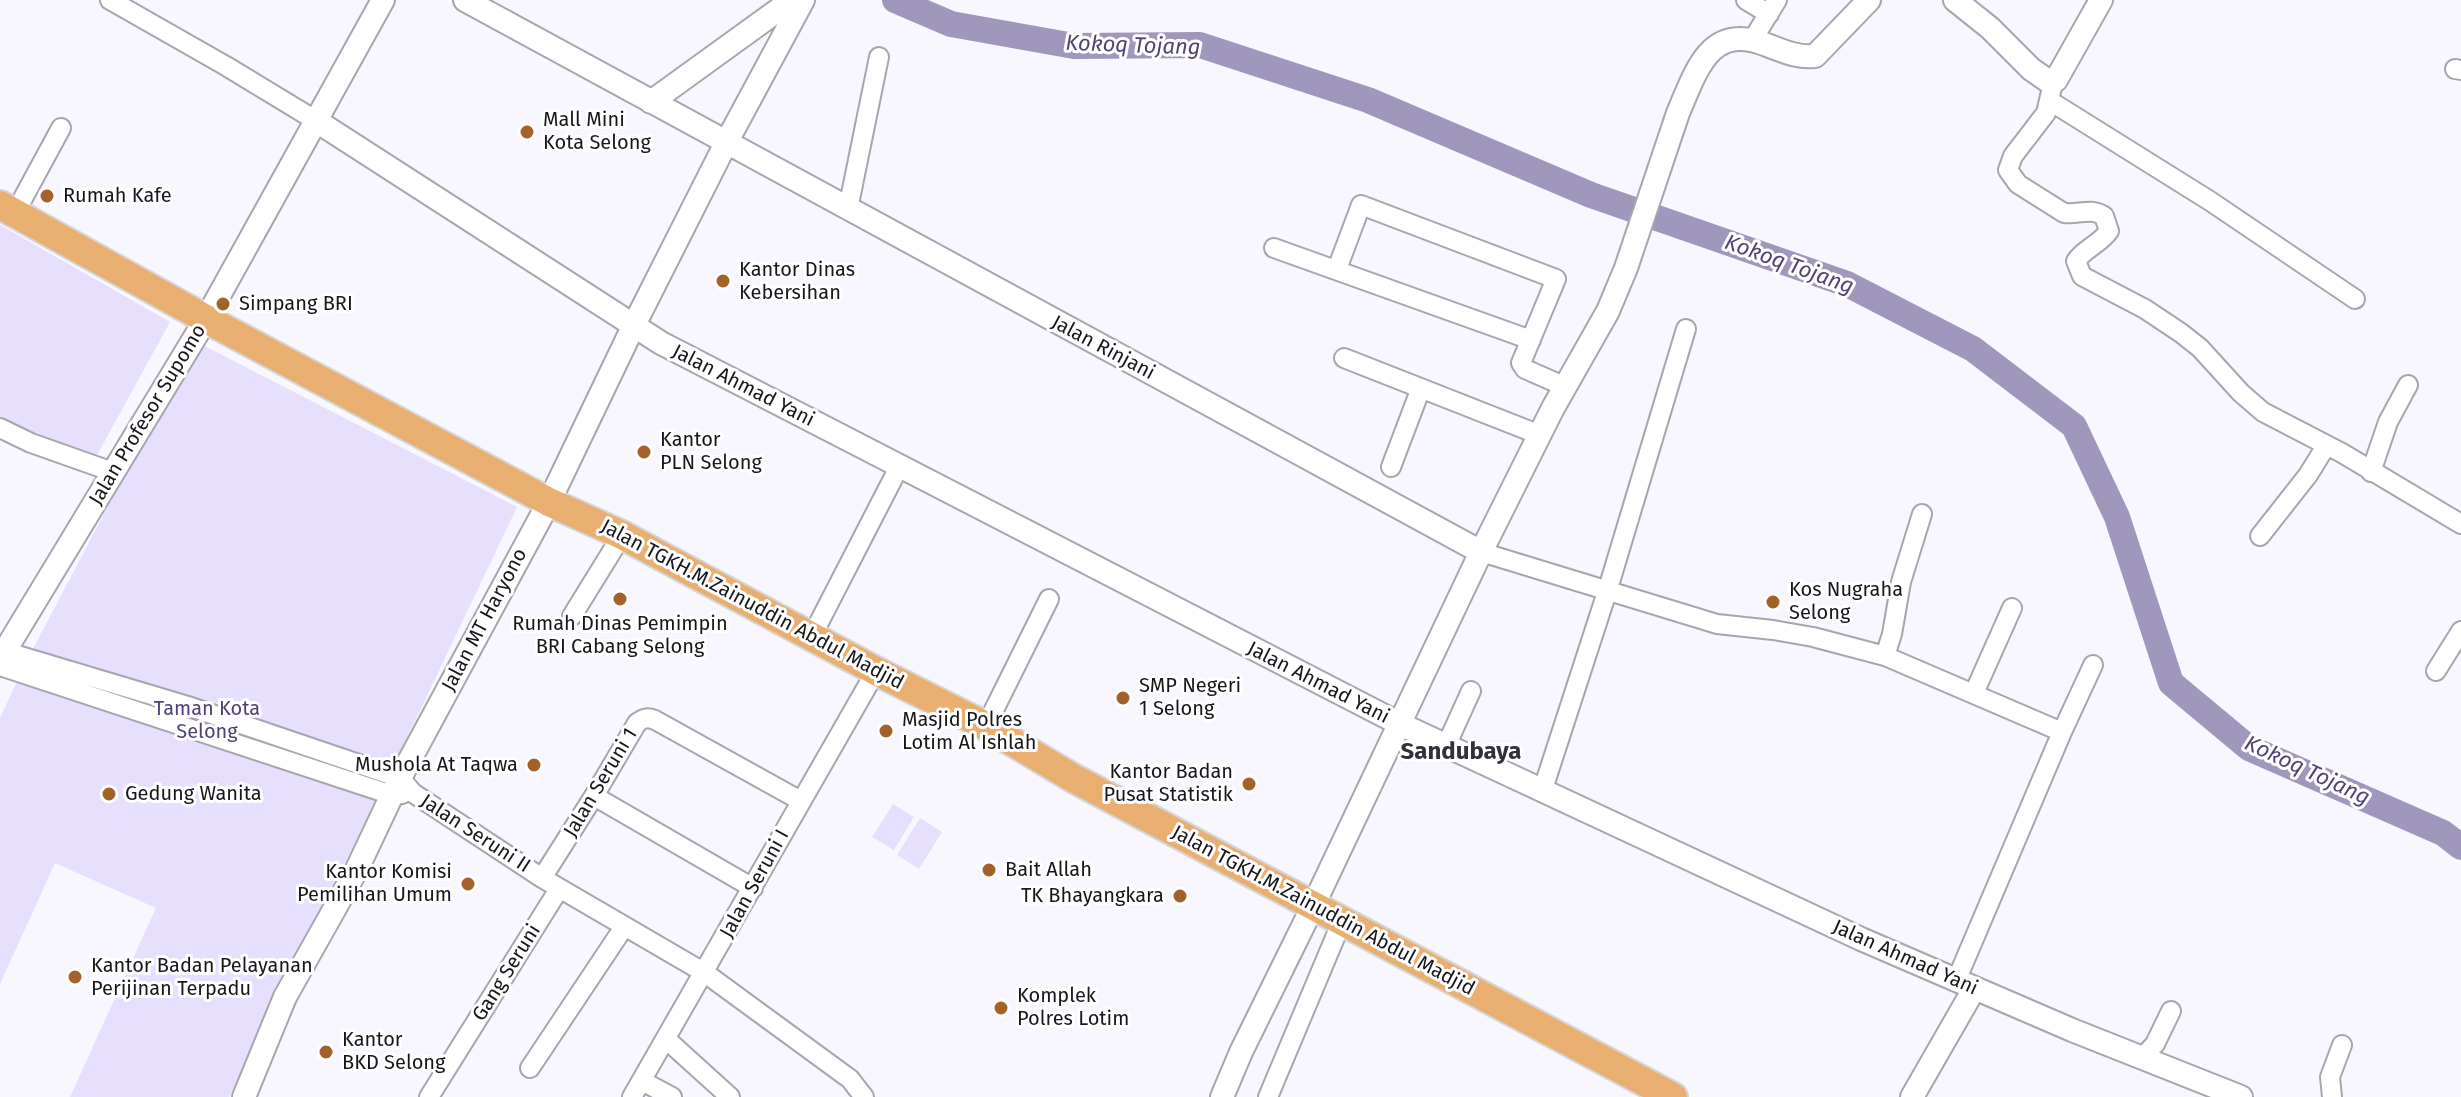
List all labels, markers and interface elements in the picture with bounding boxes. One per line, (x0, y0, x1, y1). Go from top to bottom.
water label: Kokoq Tojang (1065, 30, 1201, 62)
place label: Mall Mini Kota Selong (543, 108, 651, 155)
marker: Mall Mini Kota Selong (518, 123, 536, 141)
place label: Rumah Kafe (63, 184, 172, 208)
marker: Rumah Kafe (38, 187, 56, 205)
water label: Kokoq Tojang (1721, 229, 1857, 301)
place label: Kantor Dinas Kebersihan (739, 258, 855, 305)
marker: Kantor Dinas Kebersihan (714, 272, 732, 290)
place label: Simpang BRI (239, 292, 353, 316)
marker: Simpang BRI (214, 295, 232, 313)
street label: Jalan Rinjani (1047, 311, 1159, 385)
street label: Jalan Profesor Supomo (84, 320, 212, 510)
street label: Jalan Ahmad Yani (668, 340, 818, 432)
place label: Kantor PLN Selong (660, 428, 762, 475)
marker: Kantor PLN Selong (635, 443, 653, 461)
street label: Jalan TGKH.M.Zainuddin Abdul Madjid (596, 515, 908, 695)
street label: Jalan MT Haryono (437, 544, 533, 696)
place label: Kos Nugraha Selong (1789, 578, 1903, 625)
marker: Rumah Dinas Pemimpin BRI Cabang Selong (611, 590, 629, 608)
marker: Kos Nugraha Selong (1764, 593, 1782, 611)
place label: Rumah Dinas Pemimpin BRI Cabang Selong (512, 612, 728, 659)
street label: Jalan Ahmad Yani (1243, 637, 1393, 729)
place label: SMP Negeri 1 Selong (1139, 674, 1241, 721)
marker: SMP Negeri 1 Selong (1114, 689, 1132, 707)
park label: Taman Kota Selong (154, 697, 260, 744)
place label: Masjid Polres Lotim Al Ishlah (902, 708, 1036, 755)
marker: Masjid Polres Lotim Al Ishlah (877, 722, 895, 740)
street label: Jalan Seruni 1 (559, 724, 643, 842)
water label: Kokoq Tojang (2240, 730, 2374, 812)
district label: Sandubaya (1401, 738, 1521, 766)
place label: Mushola At Taqwa (355, 753, 518, 777)
marker: Mushola At Taqwa (525, 756, 543, 774)
place label: Kantor Badan Pusat Statistik (1104, 760, 1233, 807)
marker: Kantor Badan Pusat Statistik (1240, 775, 1258, 793)
place label: Gedung Wanita (125, 782, 262, 806)
marker: Gedung Wanita (100, 785, 118, 803)
street label: Jalan Seruni II (416, 790, 534, 878)
street label: Jalan TGKH.M.Zainuddin Abdul Madjid (1167, 821, 1479, 1001)
street label: Jalan Seruni I (715, 826, 795, 942)
place label: Bait Allah (1005, 858, 1092, 882)
place label: Kantor Komisi Pemilihan Umum (297, 860, 452, 907)
marker: Bait Allah (980, 861, 998, 879)
marker: Kantor Komisi Pemilihan Umum (459, 875, 477, 893)
place label: TK Bhayangkara (1021, 884, 1164, 908)
marker: TK Bhayangkara (1171, 887, 1189, 905)
street label: Jalan Ahmad Yani (1829, 915, 1981, 1001)
street label: Gang Seruni (468, 920, 546, 1026)
place label: Kantor Badan Pelayanan Perijinan Terpadu (91, 954, 313, 1001)
marker: Kantor Badan Pelayanan Perijinan Terpadu (66, 968, 84, 986)
place label: Komplek Polres Lotim (1017, 984, 1129, 1031)
marker: Komplek Polres Lotim (992, 999, 1010, 1017)
place label: Kantor BKD Selong (342, 1028, 445, 1075)
marker: Kantor BKD Selong (317, 1043, 335, 1061)

